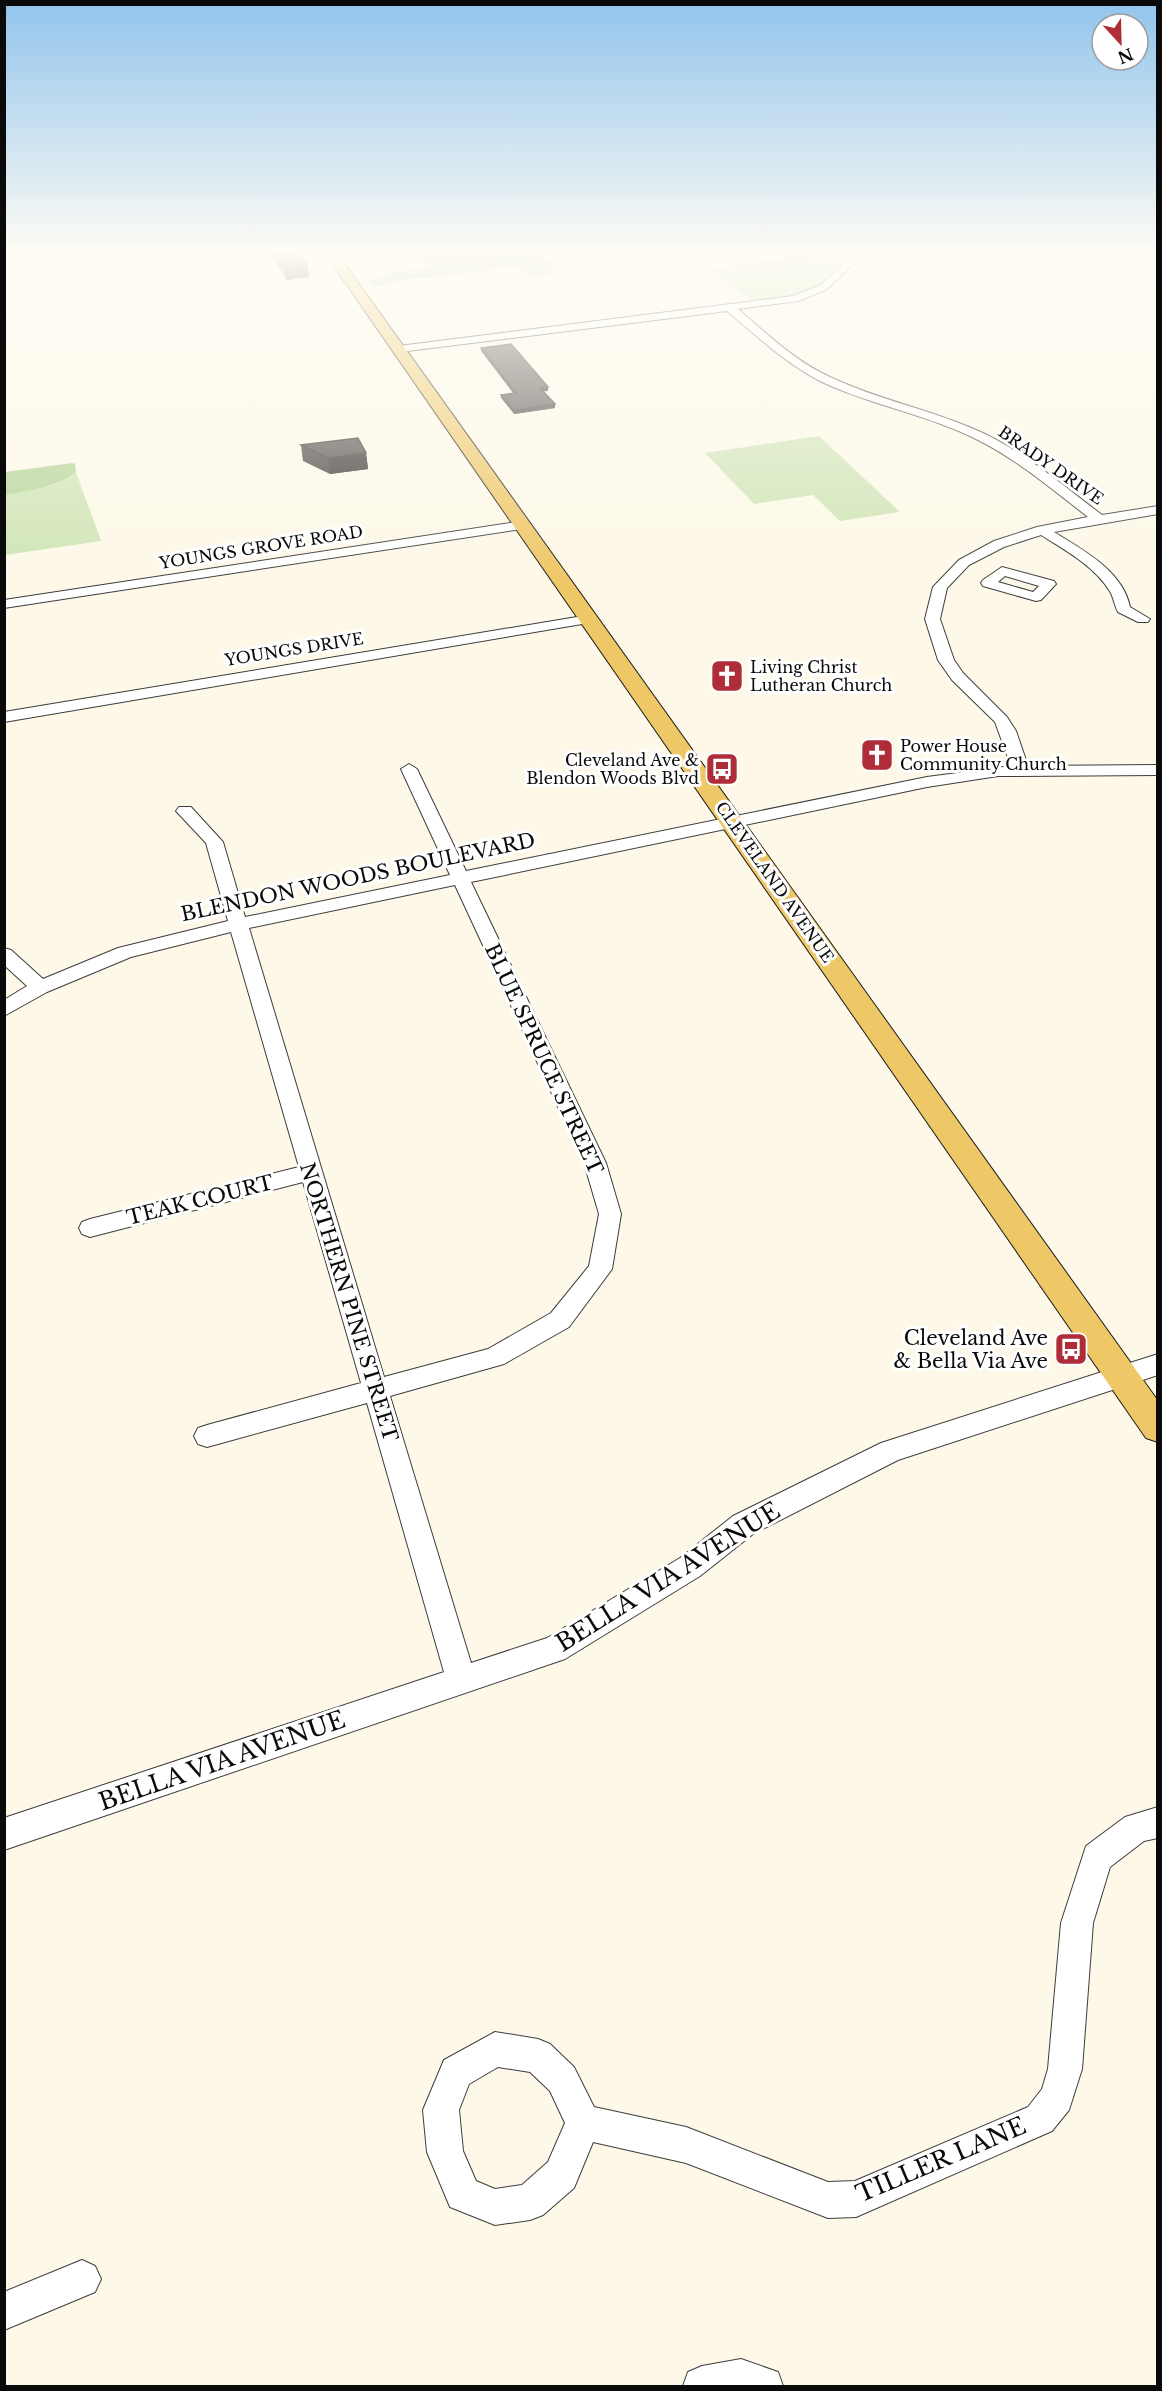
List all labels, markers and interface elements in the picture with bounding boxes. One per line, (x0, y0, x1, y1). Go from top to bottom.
north arrow (1090, 12, 1150, 72)
text: N (1115, 44, 1136, 68)
street label: BRADY DRIVE (995, 421, 1107, 509)
street label: YOUNGS GROVE ROAD (157, 521, 364, 573)
street label: YOUNGS DRIVE (222, 628, 365, 670)
place label: Living Christ Lutheran Church (750, 657, 892, 695)
church icon: Living Christ Lutheran Church (709, 658, 745, 694)
place label: Power House Community Church (900, 736, 1067, 774)
church icon: Power House Community Church (859, 737, 895, 773)
place label: Cleveland Ave & Blendon Woods Blvd (526, 750, 699, 788)
bus stop icon: Cleveland Ave & Blendon Woods Blvd (704, 751, 740, 787)
street label: CLEVELAND AVENUE (712, 798, 838, 966)
street label: BLENDON WOODS BOULEVARD (179, 828, 537, 926)
street label: BLUE SPRUCE STREET (480, 940, 608, 1178)
street label: NORTHERN PINE STREET (295, 1160, 403, 1444)
street label: TEAK COURT (124, 1170, 276, 1230)
place label: Cleveland Ave & Bella Via Ave (893, 1326, 1048, 1373)
bus stop icon: Cleveland Ave & Bella Via Ave (1053, 1331, 1089, 1367)
street label: BELLA VIA AVENUE (550, 1496, 785, 1657)
street label: BELLA VIA AVENUE (95, 1705, 349, 1816)
street label: TILLER LANE (852, 2111, 1030, 2208)

